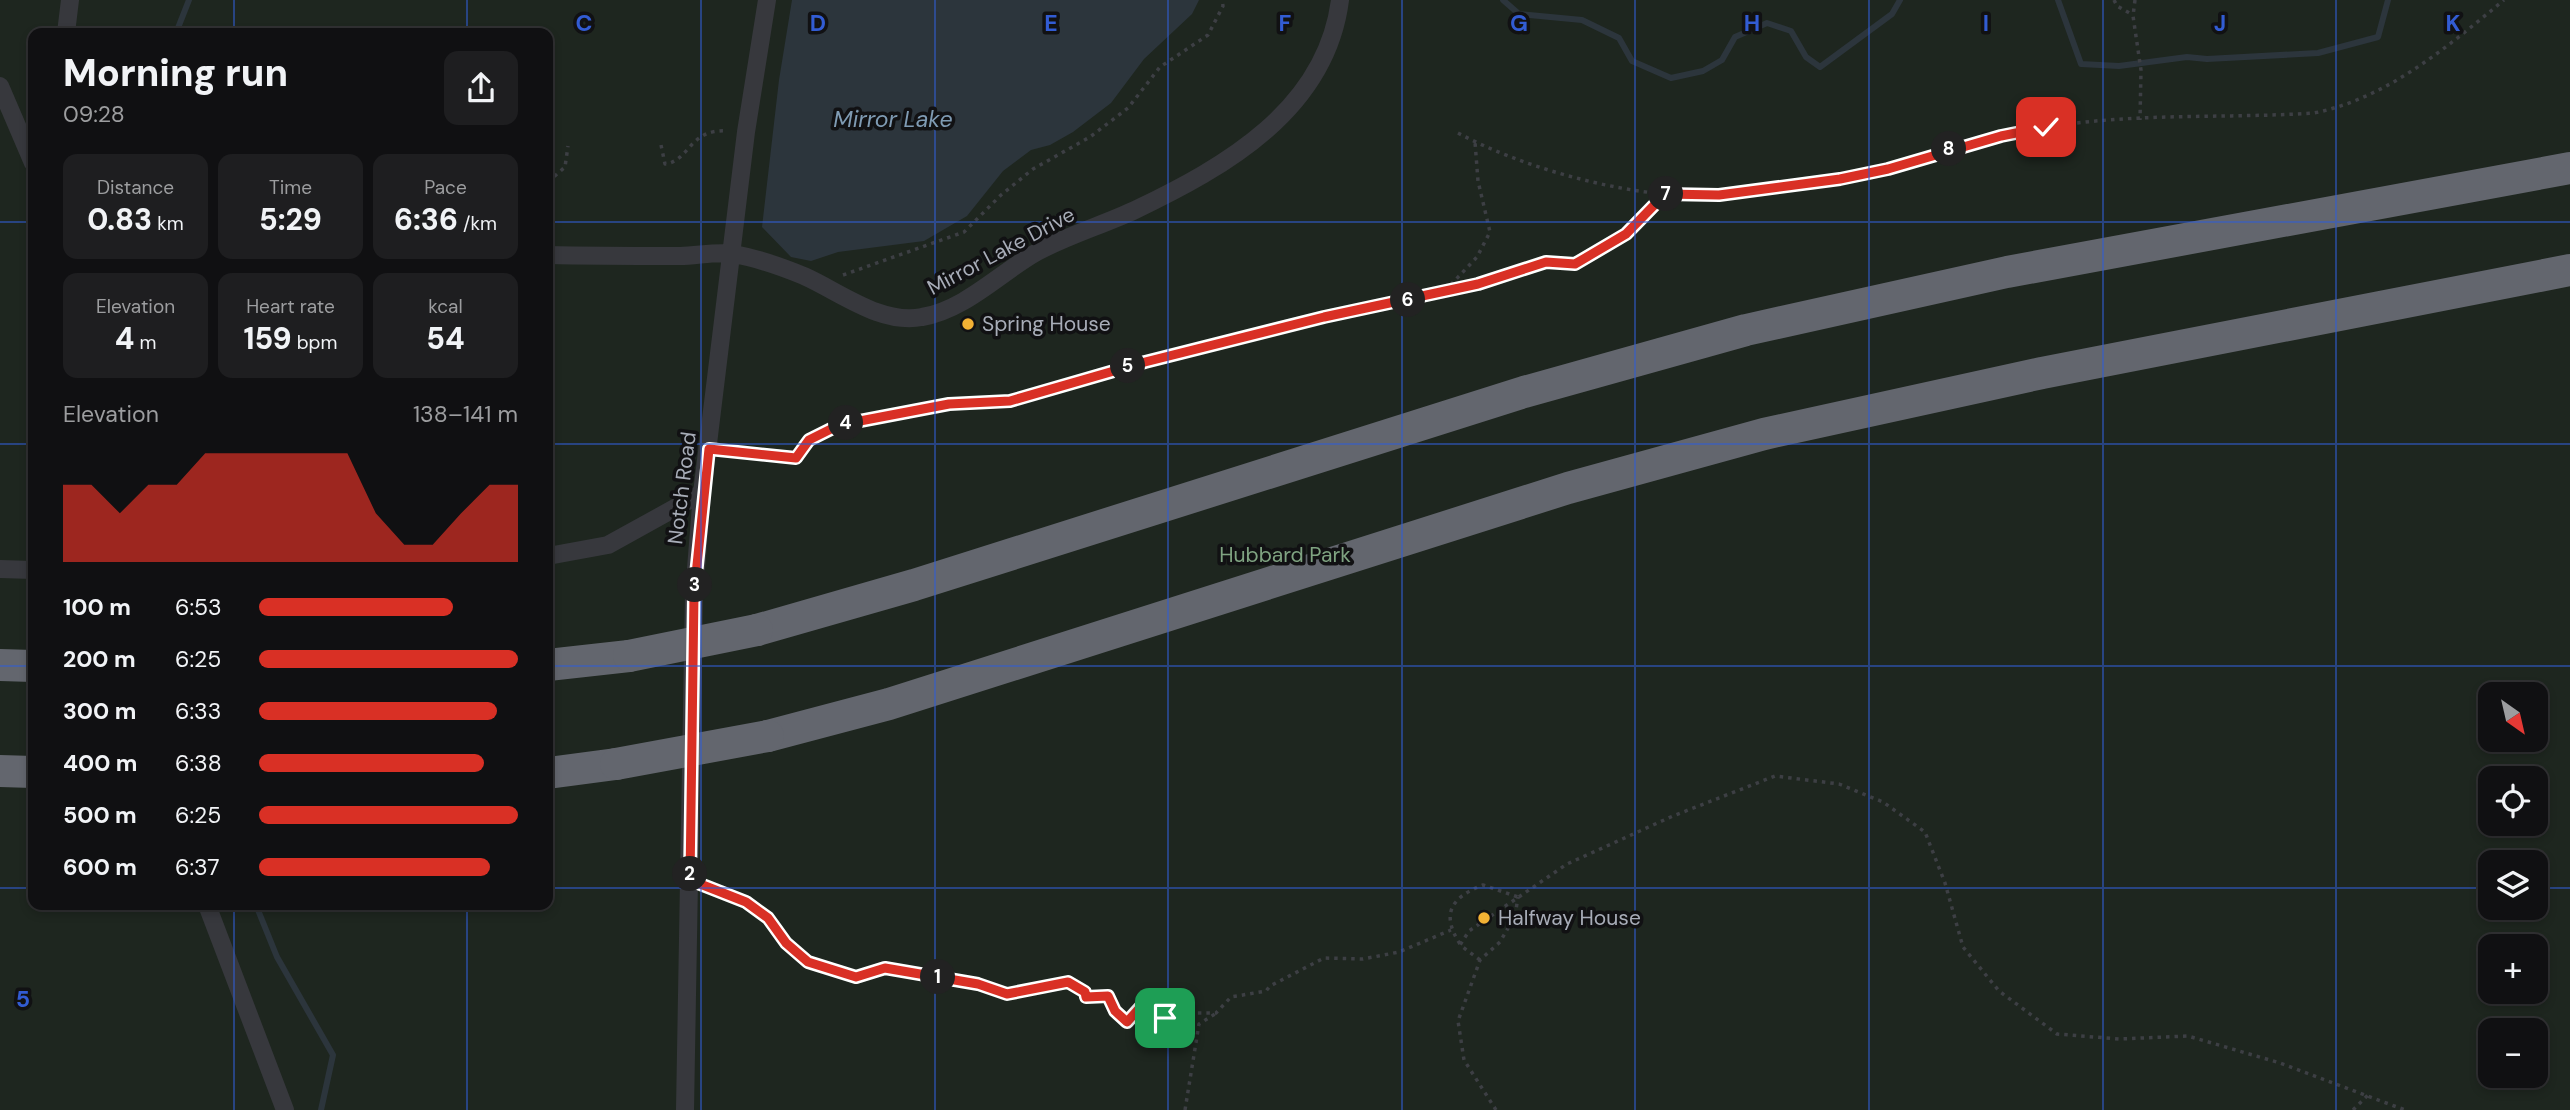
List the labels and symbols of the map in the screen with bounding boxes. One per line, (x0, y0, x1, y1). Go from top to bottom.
text: C (576, 8, 592, 38)
text: D (810, 8, 826, 38)
text: E (1044, 8, 1058, 38)
text: F (1279, 8, 1292, 38)
text: G (1510, 8, 1528, 38)
text: H (1744, 8, 1760, 38)
text: I (1983, 8, 1989, 38)
text: J (2214, 8, 2226, 38)
text: K (2445, 8, 2461, 38)
pin (2016, 97, 2076, 157)
water label: Mirror Lake (833, 104, 953, 134)
pin: 8 (1932, 132, 1966, 166)
pin: 7 (1648, 176, 1684, 212)
street label: Mirror Lake Drive (922, 200, 1080, 302)
pin: 6 (1390, 282, 1426, 318)
place label: Spring House (982, 310, 1111, 338)
marker: Spring House (960, 316, 976, 332)
pin: 5 (1110, 348, 1146, 384)
pin: 4 (828, 406, 864, 440)
street label: Notch Road (661, 430, 703, 546)
park label: Hubbard Park (1219, 541, 1351, 569)
pin: 3 (678, 568, 712, 602)
north arrow (2478, 682, 2548, 752)
pin: 2 (672, 856, 708, 892)
place label: Halfway House (1498, 904, 1641, 932)
marker: Halfway House (1476, 910, 1492, 926)
pin: 1 (920, 960, 956, 995)
text: 5 (16, 984, 30, 1014)
pin (1135, 988, 1195, 1048)

